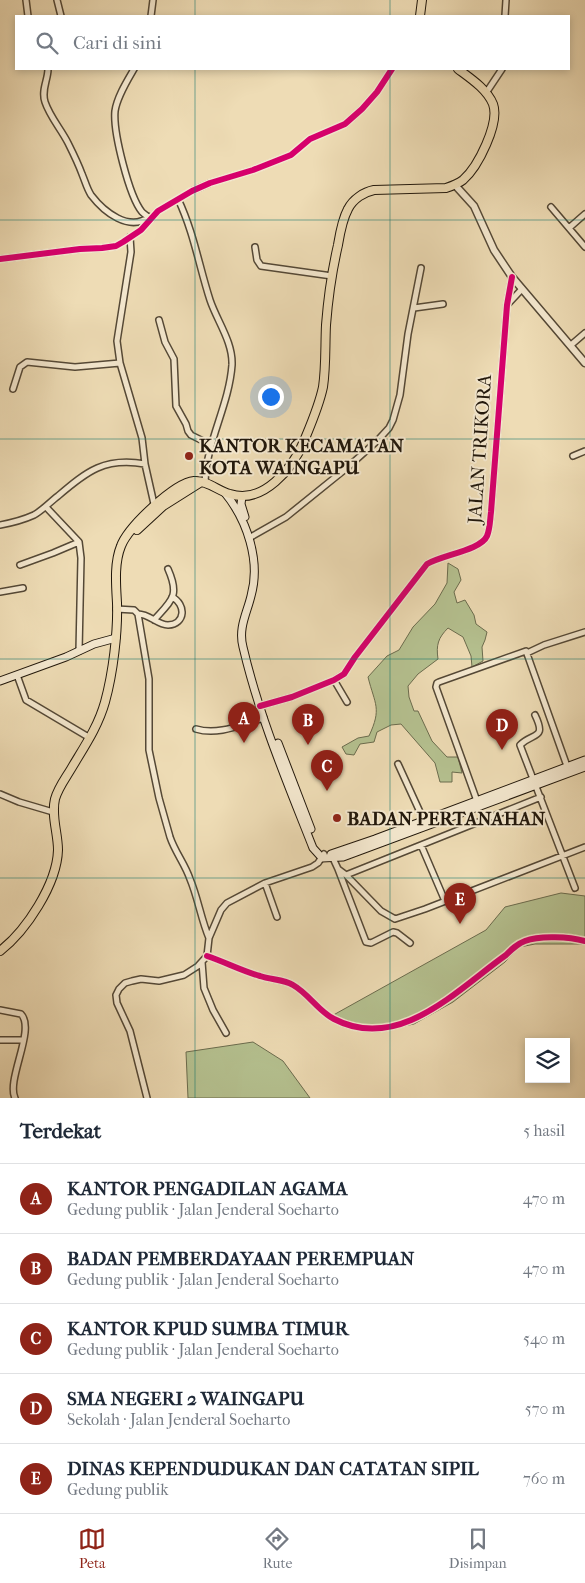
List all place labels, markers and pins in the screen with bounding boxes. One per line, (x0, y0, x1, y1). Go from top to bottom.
place label: KANTOR KECAMATAN KOTA WAINGAPU (199, 435, 404, 479)
marker: KANTOR KECAMATAN KOTA WAINGAPU (183, 450, 195, 462)
pin: A (228, 702, 260, 743)
pin: B (292, 704, 324, 745)
pin: D (486, 709, 518, 750)
pin: C (311, 750, 343, 791)
place label: BADAN PERTANAHAN (347, 808, 546, 830)
marker: BADAN PERTANAHAN (331, 812, 343, 824)
pin: E (444, 883, 476, 924)

